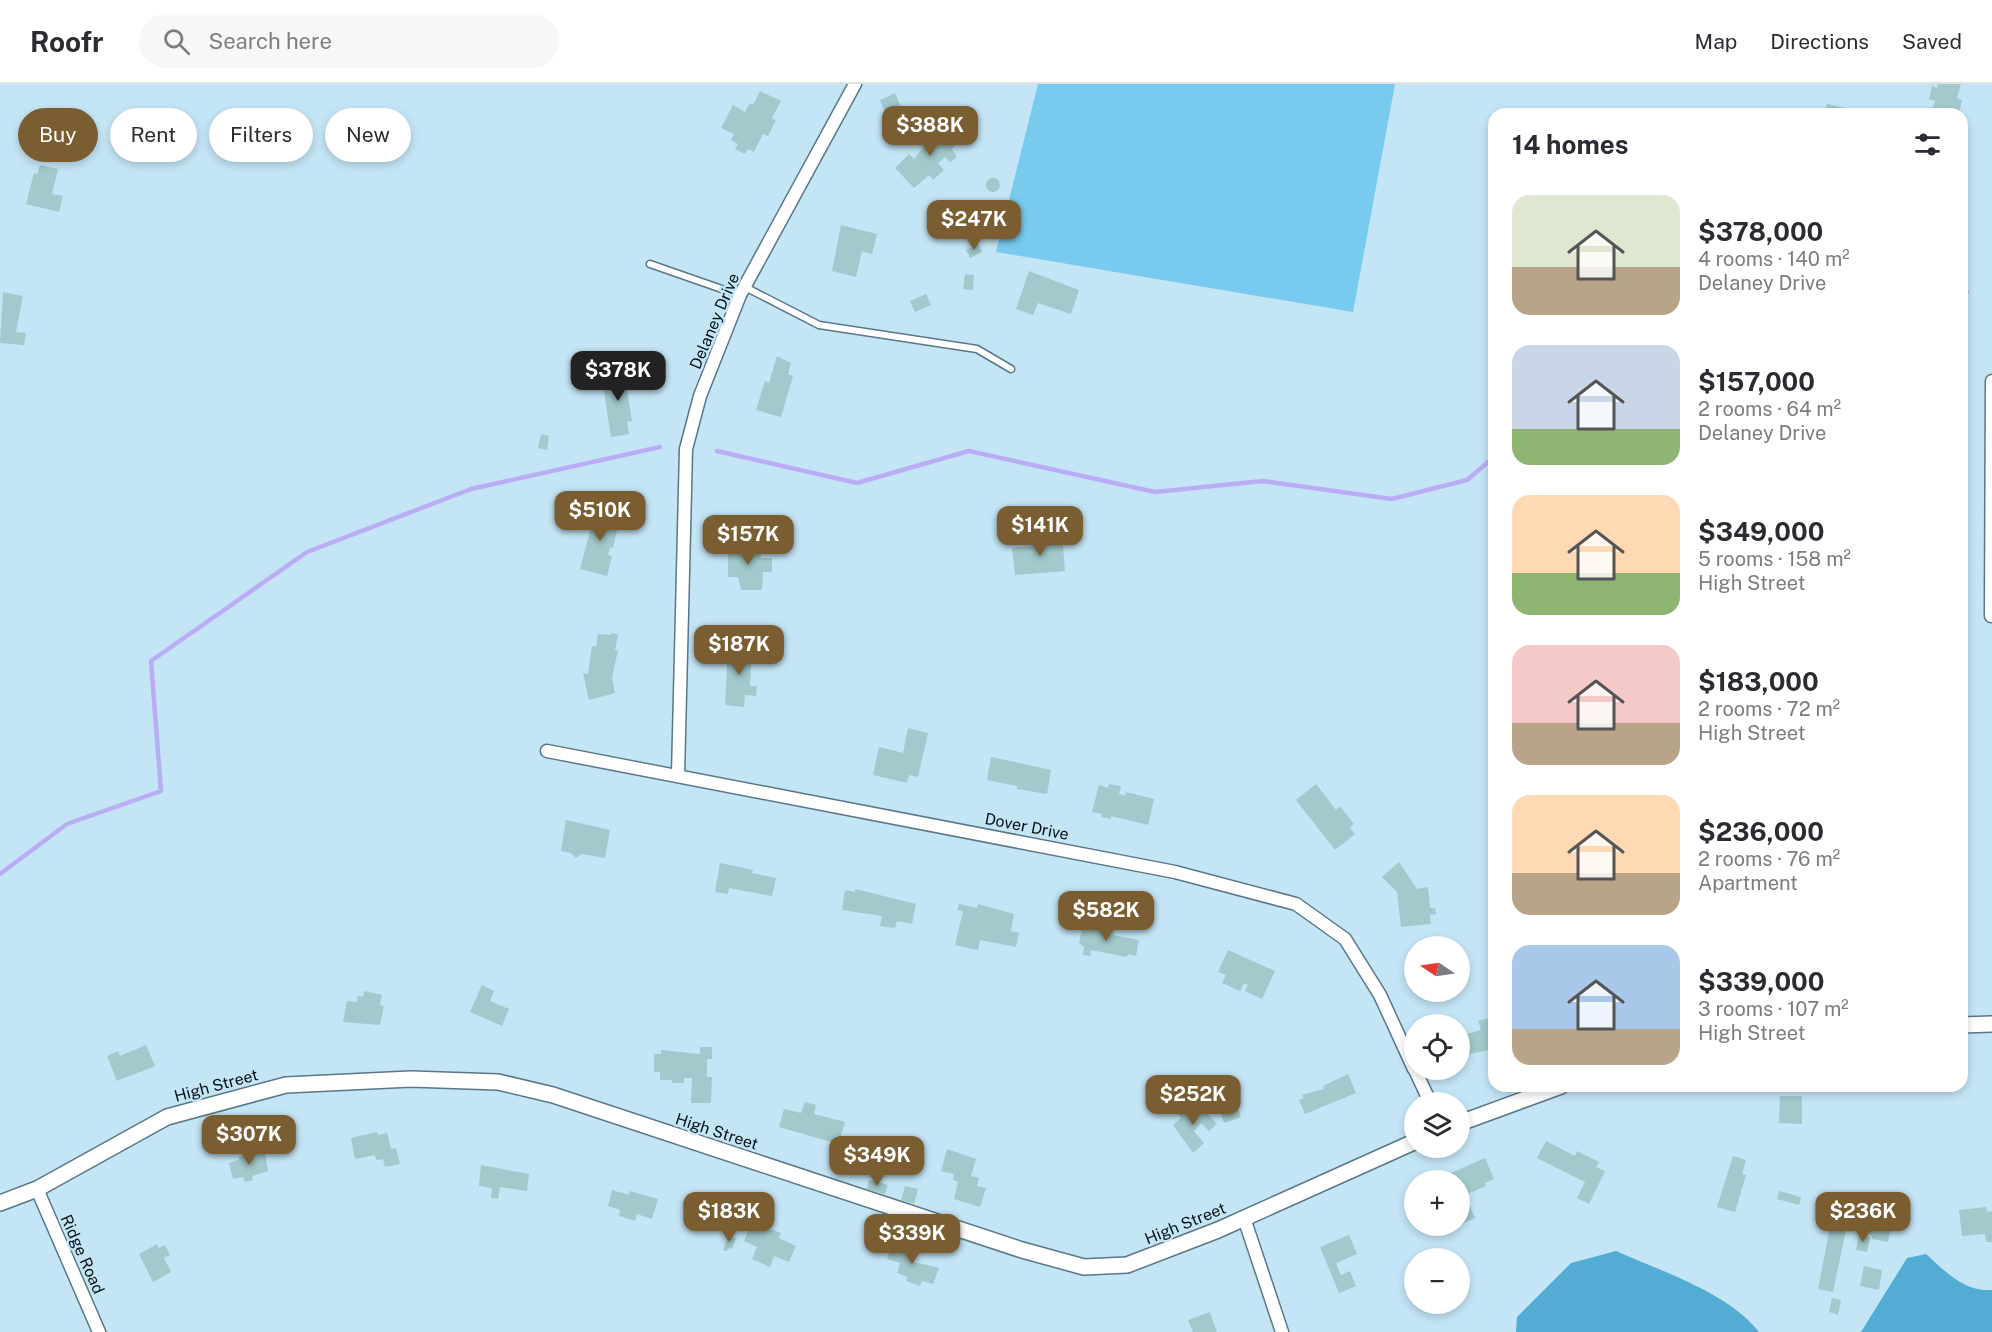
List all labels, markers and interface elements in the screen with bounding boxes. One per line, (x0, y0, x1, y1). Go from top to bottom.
search box (139, 14, 559, 68)
text: Roofr (30, 25, 103, 58)
icon: search (160, 25, 193, 58)
text: Search here (208, 28, 332, 54)
text: Map (1695, 29, 1737, 54)
text: Directions (1770, 29, 1869, 54)
text: Saved (1902, 29, 1962, 54)
pin: $388K (888, 106, 972, 157)
chip: Buy (18, 108, 98, 162)
chip: Rent (110, 108, 197, 162)
chip: Filters (209, 108, 313, 162)
chip: New (325, 108, 411, 162)
text: $388K (896, 113, 964, 137)
icon: filters (1911, 128, 1944, 161)
text: 14 homes (1512, 129, 1628, 160)
pin: $247K (932, 200, 1016, 251)
text: $247K (941, 207, 1007, 231)
text: $378,000 (1698, 216, 1823, 247)
icon: home (1560, 219, 1632, 291)
text: 4 rooms · 140 m² (1698, 247, 1850, 271)
street label: Delaney Drive (686, 270, 743, 372)
text: Delaney Drive (1698, 271, 1826, 295)
pin: $378K (576, 351, 660, 402)
text: $378K (585, 358, 651, 382)
text: $157,000 (1698, 366, 1815, 397)
icon: home (1560, 369, 1632, 441)
text: 2 rooms · 64 m² (1698, 397, 1841, 421)
text: Delaney Drive (1698, 421, 1826, 445)
pin: $510K (558, 491, 642, 542)
text: $510K (569, 498, 631, 522)
pin: $141K (998, 506, 1082, 557)
text: $141K (1011, 513, 1069, 537)
pin: $157K (706, 515, 790, 566)
text: $349,000 (1698, 516, 1824, 547)
icon: home (1560, 519, 1632, 591)
text: $157K (717, 522, 779, 546)
text: 5 rooms · 158 m² (1698, 547, 1851, 571)
text: High Street (1698, 571, 1806, 595)
pin: $187K (697, 625, 781, 676)
text: $187K (708, 632, 770, 656)
text: $183,000 (1698, 666, 1819, 697)
icon: home (1560, 669, 1632, 741)
text: 2 rooms · 72 m² (1698, 697, 1840, 721)
text: High Street (1698, 721, 1806, 745)
street label: Dover Drive (983, 809, 1071, 844)
text: $236,000 (1698, 816, 1824, 847)
icon: home (1560, 819, 1632, 891)
text: 2 rooms · 76 m² (1698, 847, 1840, 871)
text: Apartment (1698, 871, 1798, 895)
pin: $582K (1064, 891, 1148, 942)
text: $582K (1072, 898, 1140, 922)
north arrow (1404, 936, 1470, 1002)
map controls (1404, 936, 1470, 1314)
text: $339,000 (1698, 966, 1825, 997)
icon: home (1560, 969, 1632, 1041)
text: 3 rooms · 107 m² (1698, 997, 1849, 1021)
button: locate (1404, 1014, 1470, 1080)
text: High Street (1698, 1021, 1806, 1045)
street label: High Street (172, 1065, 260, 1106)
pin: $252K (1151, 1075, 1235, 1126)
text: $252K (1160, 1082, 1226, 1106)
button: layers (1404, 1092, 1470, 1158)
street label: High Street (673, 1109, 761, 1154)
pin: $307K (207, 1115, 291, 1166)
text: $307K (216, 1122, 282, 1146)
pin: $349K (835, 1136, 919, 1187)
text: $349K (843, 1143, 911, 1167)
button: + (1404, 1170, 1470, 1236)
pin: $183K (687, 1192, 771, 1243)
pin: $236K (1821, 1192, 1905, 1243)
text: $183K (697, 1199, 761, 1223)
street label: High Street (1142, 1199, 1229, 1248)
text: $236K (1829, 1199, 1897, 1223)
street label: Ridge Road (57, 1212, 108, 1297)
pin: $339K (870, 1214, 954, 1265)
text: $339K (878, 1221, 946, 1245)
button: − (1404, 1248, 1470, 1314)

